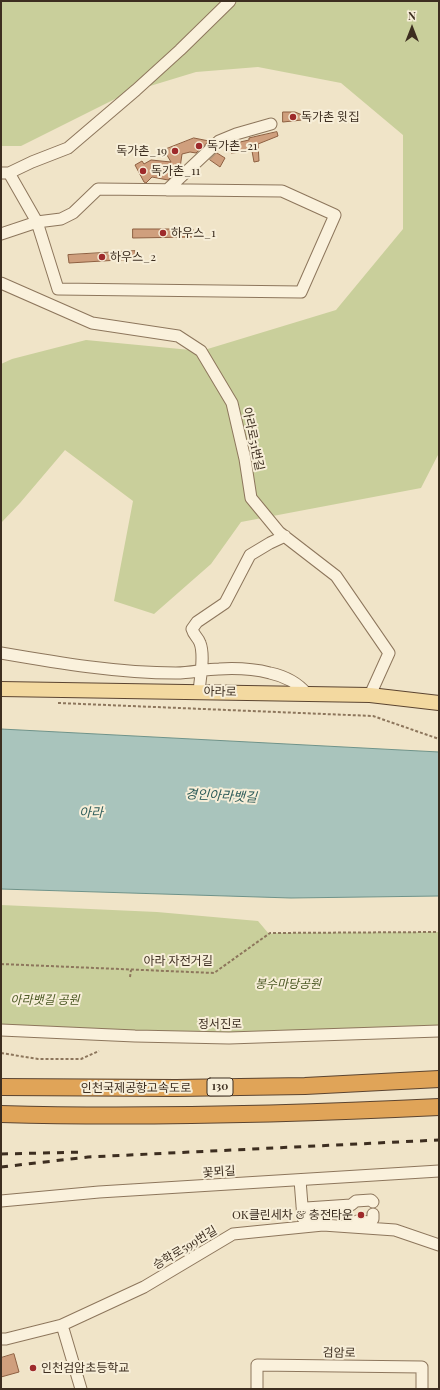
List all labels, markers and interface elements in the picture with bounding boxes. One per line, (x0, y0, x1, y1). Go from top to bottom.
north arrow (392, 8, 432, 48)
text: N (408, 8, 416, 23)
place label: 독가촌 윗집 (301, 110, 359, 124)
marker: 독가촌 윗집 (288, 112, 298, 122)
place label: 독가촌_21 (207, 139, 257, 153)
marker: 독가촌_21 (194, 141, 204, 151)
place label: 독가촌_19 (116, 144, 167, 158)
marker: 독가촌_19 (170, 146, 180, 156)
place label: 독가촌_11 (151, 164, 200, 178)
marker: 독가촌_11 (138, 166, 148, 176)
place label: 하우스_1 (171, 226, 216, 240)
marker: 하우스_1 (158, 228, 168, 238)
place label: 하우스_2 (110, 250, 156, 264)
marker: 하우스_2 (97, 252, 107, 262)
street label: 아라로51번길 (239, 406, 267, 472)
street label: 아라로 (203, 685, 237, 699)
water label: 경인아라뱃길 (185, 786, 257, 806)
water label: 아라 (79, 805, 103, 821)
street label: 아라 자전거길 (143, 954, 213, 968)
park label: 봉수마당공원 (255, 977, 321, 991)
park label: 아라뱃길 공원 (10, 993, 80, 1007)
street label: 정서진로 (198, 1017, 242, 1031)
road number: 130 (207, 1078, 233, 1096)
street label: 인천국제공항고속도로 (81, 1081, 191, 1095)
street label: 꽃뫼길 (202, 1164, 236, 1180)
place label: OK클린세차 & 충전타운 (232, 1208, 353, 1222)
marker: OK클린세차 & 충전타운 (356, 1210, 366, 1220)
street label: 승학로599번길 (150, 1223, 220, 1273)
street label: 검암로 (322, 1346, 356, 1360)
place label: 인천검암초등학교 (41, 1361, 129, 1375)
marker: 인천검암초등학교 (28, 1363, 38, 1373)

